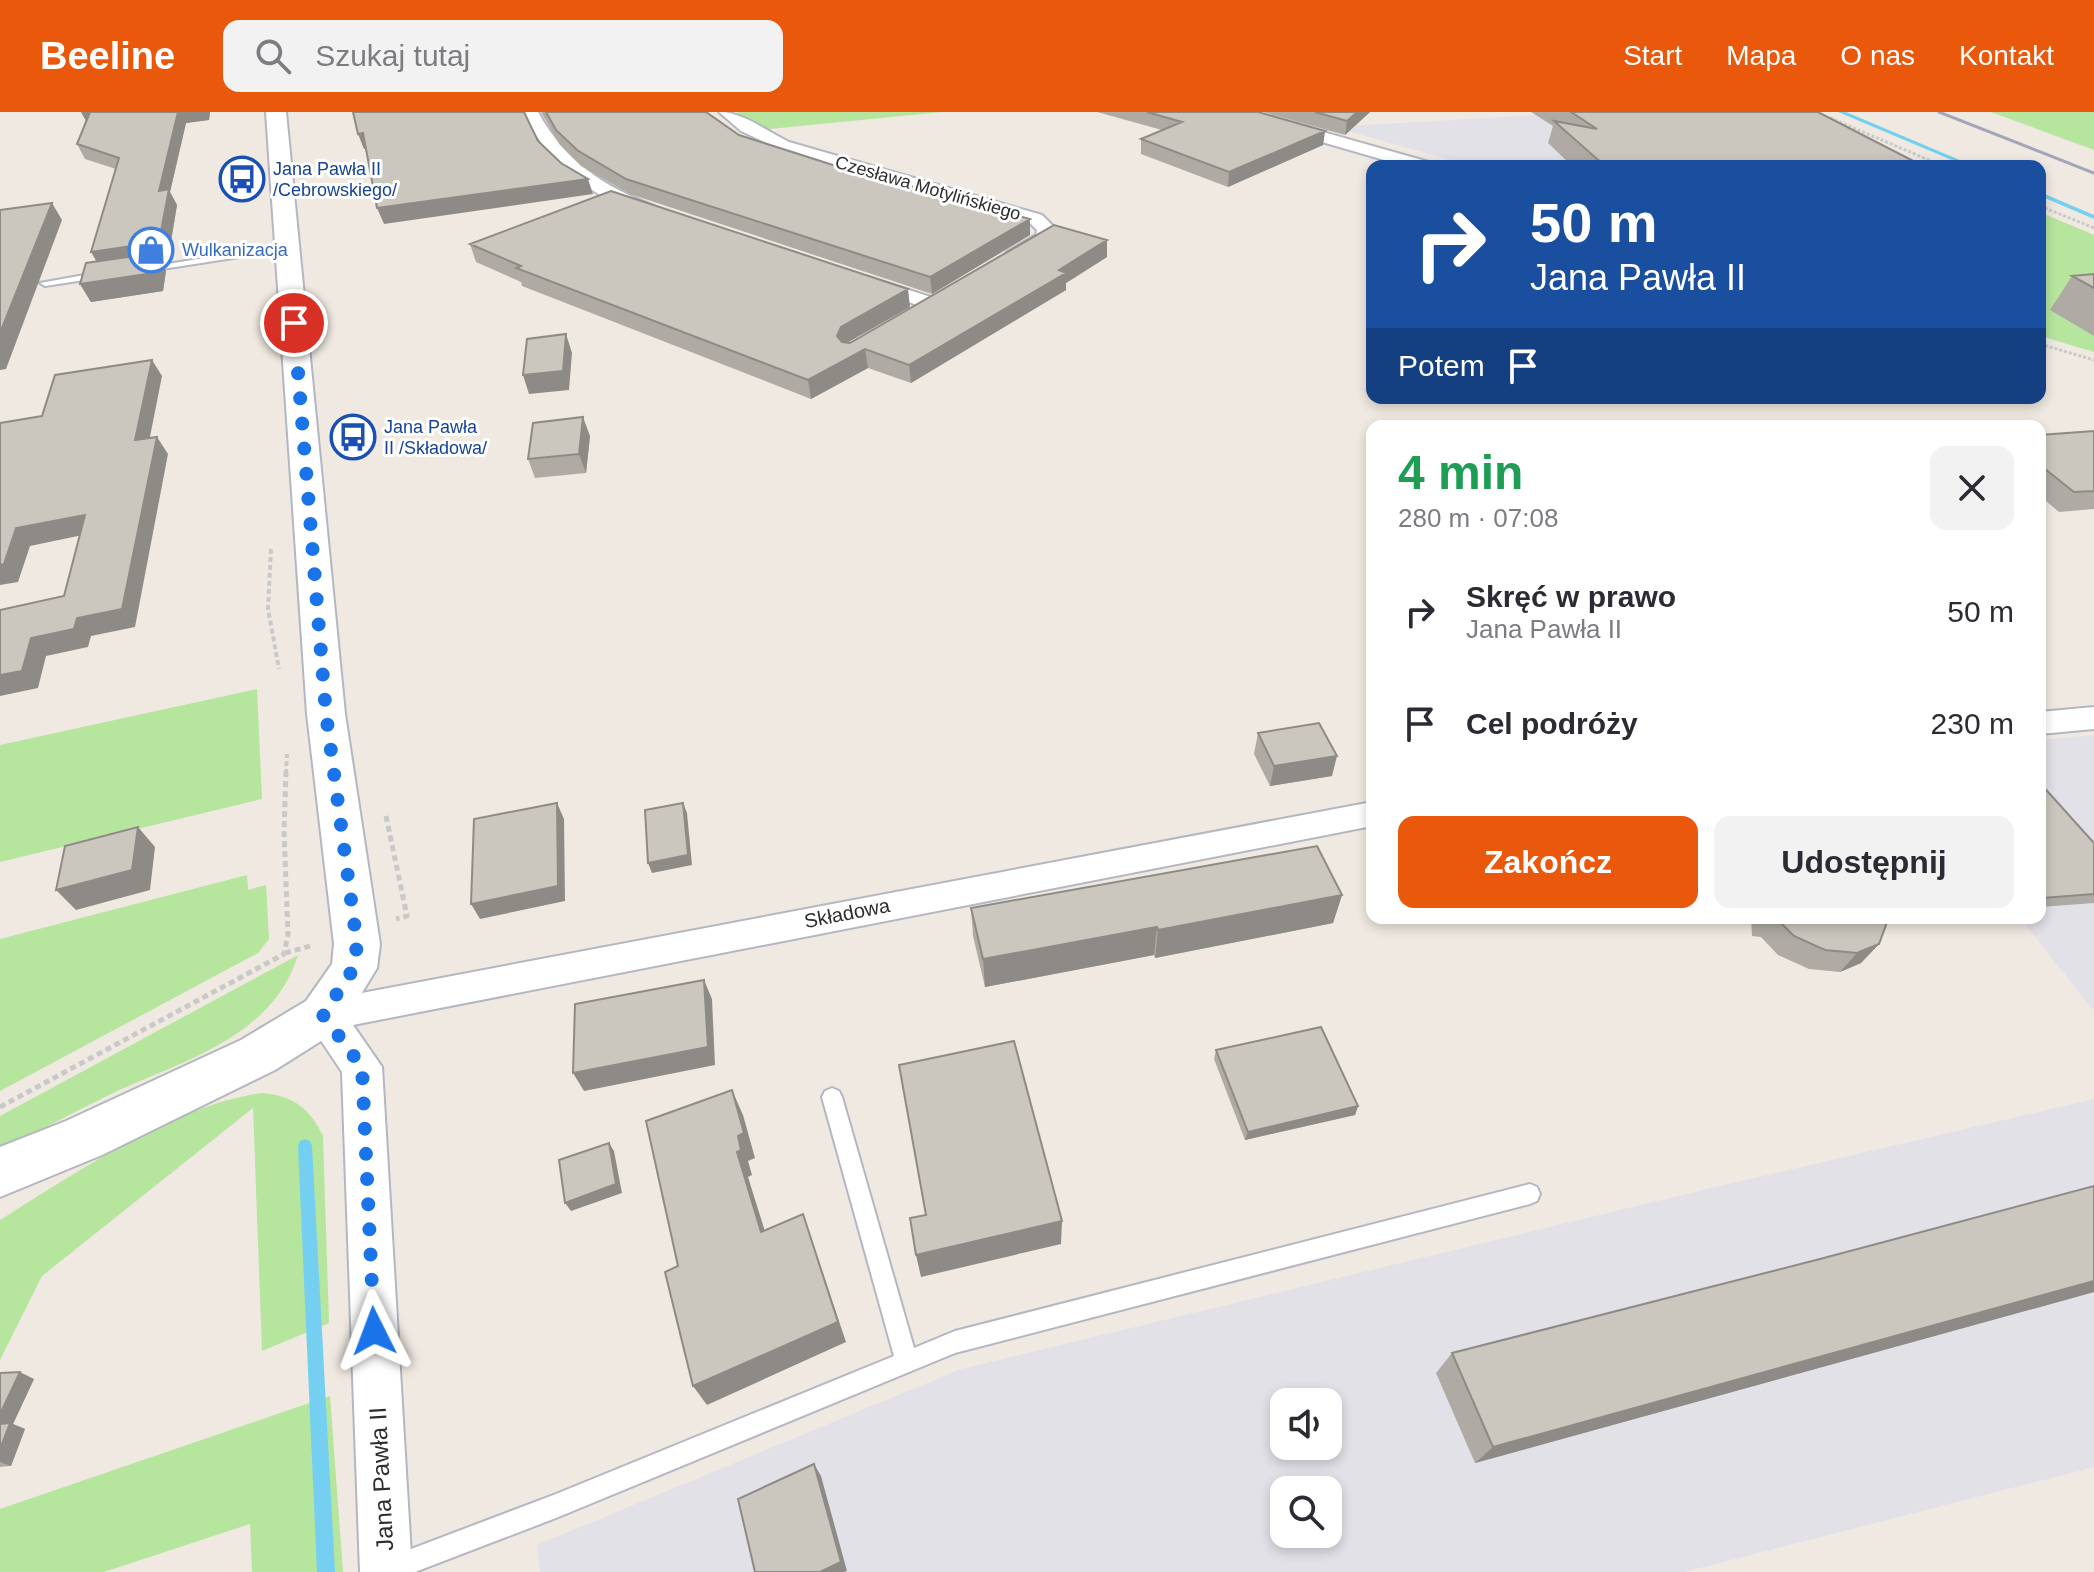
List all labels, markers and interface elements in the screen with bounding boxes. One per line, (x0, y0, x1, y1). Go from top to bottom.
search box (223, 20, 783, 92)
icon: search (251, 34, 295, 78)
text: Beeline (40, 35, 175, 77)
text: Szukaj tutaj (315, 39, 470, 72)
text: Start (1623, 40, 1682, 71)
text: Mapa (1726, 40, 1796, 71)
text: O nas (1840, 40, 1915, 71)
text: Kontakt (1959, 40, 2054, 71)
street label: Czesława Motylińskiego (833, 152, 1023, 224)
bus stop icon: Jana Pawła II /Cebrowskiego/ (218, 155, 266, 203)
place label: Jana Pawła II /Cebrowskiego/ (273, 159, 397, 200)
text: 50 m (1530, 191, 1658, 254)
icon: right (1398, 192, 1502, 296)
shop icon: Wulkanizacja (127, 226, 175, 274)
place label: Wulkanizacja (182, 240, 289, 260)
text: Jana Pawła II (1530, 257, 1746, 298)
pin (260, 289, 328, 357)
icon: arrive (272, 301, 316, 345)
icon: arrive (1501, 344, 1545, 388)
text: Potem (1398, 349, 1485, 382)
bus stop icon: Jana Pawła II /Składowa/ (329, 413, 377, 461)
place label: Jana Pawła II /Składowa/ (384, 417, 487, 458)
text: 4 min (1398, 446, 1523, 499)
button: close (1930, 446, 2014, 530)
text: 280 m · 07:08 (1398, 503, 1558, 533)
text: Skręć w prawo (1466, 580, 1676, 613)
icon: right (1398, 590, 1442, 634)
text: 50 m (1947, 595, 2014, 628)
text: Jana Pawła II (1466, 614, 1622, 644)
icon: arrive (1398, 702, 1442, 746)
text: Cel podróży (1466, 707, 1638, 740)
text: 230 m (1931, 707, 2014, 740)
button: Zakończ (1398, 816, 1698, 908)
button: Udostępnij (1714, 816, 2014, 908)
street label: Składowa (802, 894, 893, 932)
position arrow (332, 1289, 416, 1373)
map controls (1270, 1388, 1342, 1548)
button: sound (1270, 1388, 1342, 1460)
street label: Jana Pawła II (364, 1406, 398, 1552)
button: search (1270, 1476, 1342, 1548)

